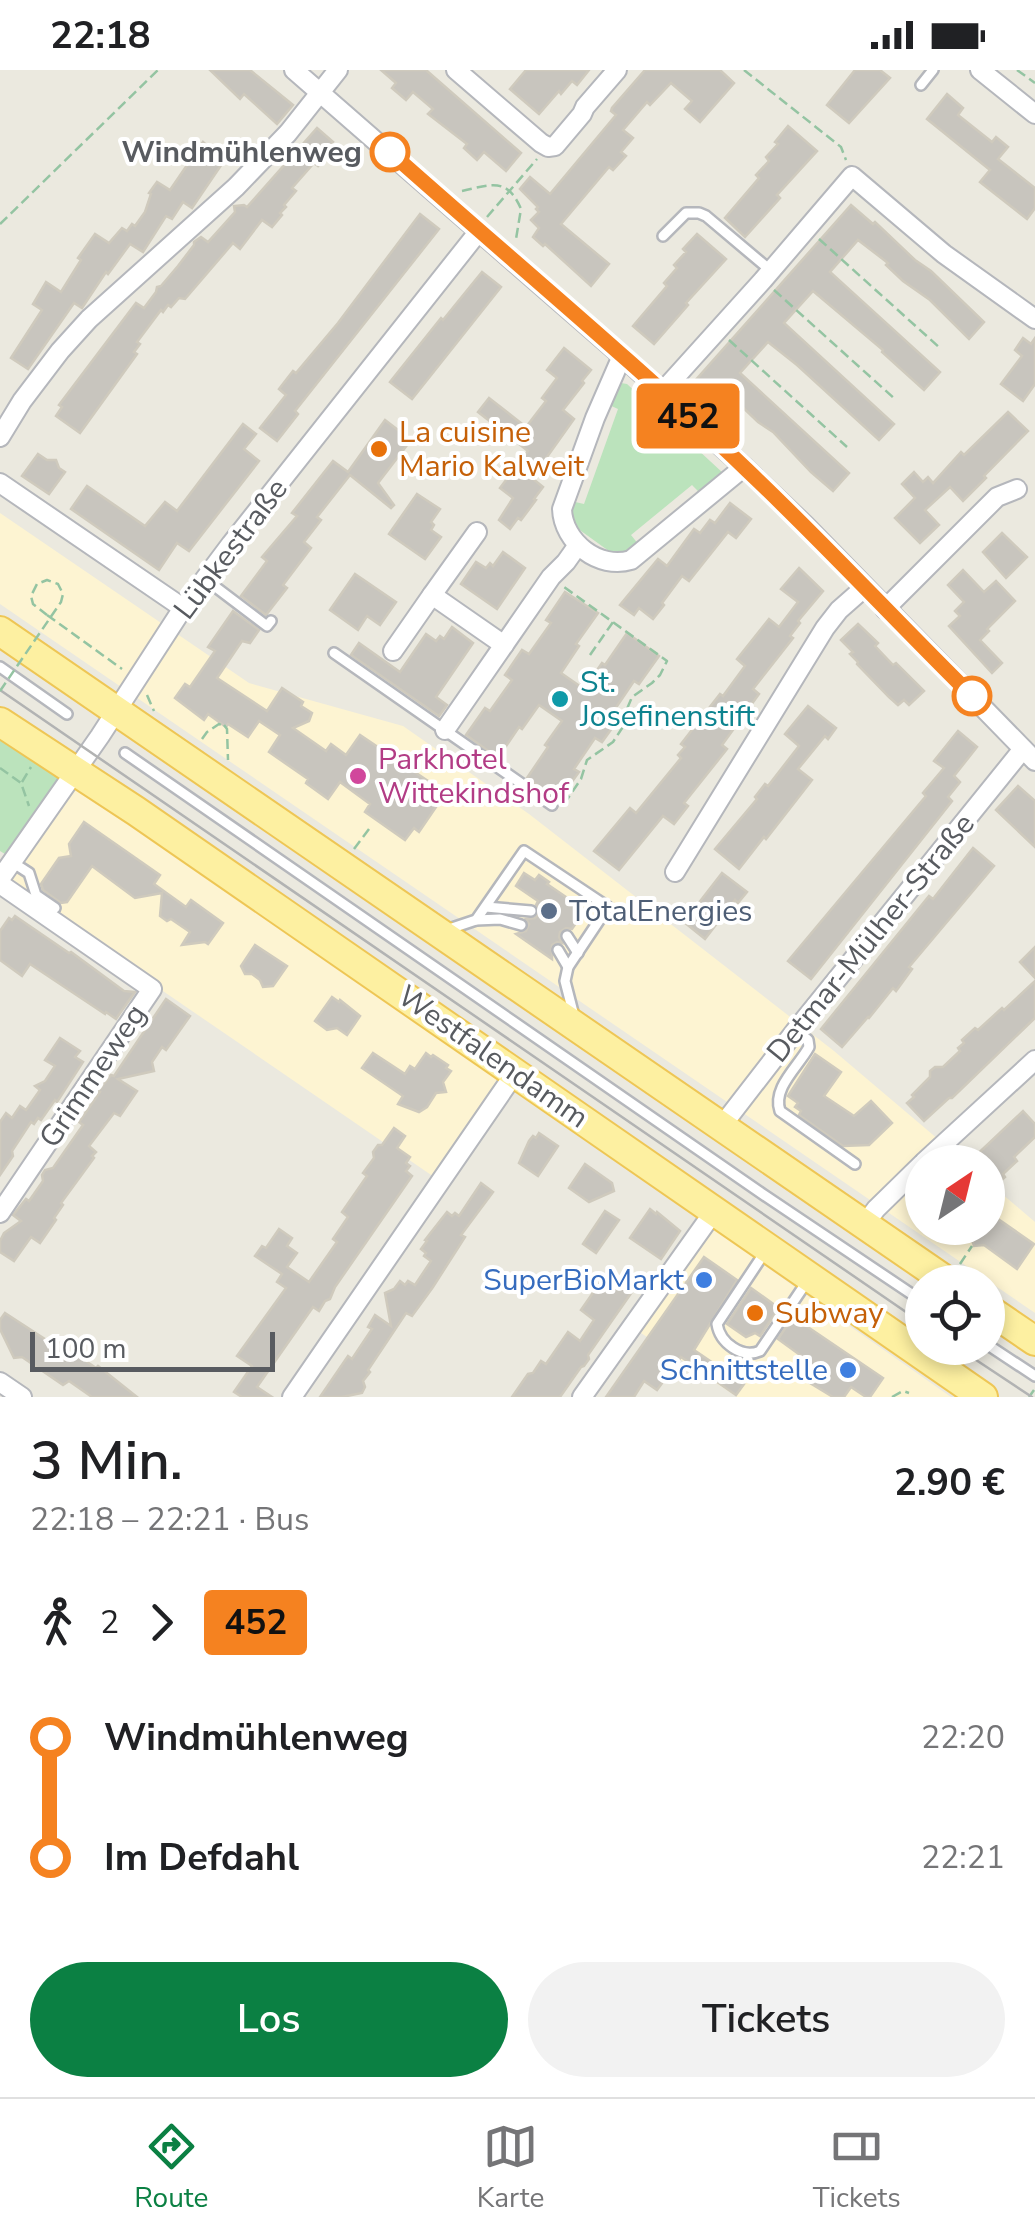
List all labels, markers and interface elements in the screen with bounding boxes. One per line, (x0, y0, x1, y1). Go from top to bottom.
text: 22:18 (50, 10, 151, 61)
place label: Windmühlenweg (121, 132, 362, 173)
marker: Windmühlenweg (371, 133, 409, 171)
line badge: 452 (630, 384, 746, 448)
text: 452 (656, 393, 720, 440)
place label: La cuisine Mario Kalweit (399, 412, 585, 487)
marker: La cuisine Mario Kalweit (368, 438, 390, 460)
street label: Lübkestraße (165, 470, 297, 628)
place label: St. Josefinenstift (579, 662, 756, 737)
unlabelled marker (953, 677, 991, 715)
marker: St. Josefinenstift (549, 688, 571, 710)
place label: Parkhotel Wittekindshof (378, 739, 570, 814)
marker: Parkhotel Wittekindshof (347, 765, 369, 787)
street label: Detmar-Mülher-Straße (758, 805, 984, 1071)
place label: TotalEnergies (569, 891, 753, 932)
marker: TotalEnergies (538, 900, 560, 922)
street label: Westfalendamm (389, 976, 597, 1138)
street label: Grimmeweg (30, 996, 156, 1156)
north arrow (905, 1145, 1005, 1245)
map controls (905, 1145, 1005, 1365)
place label: SuperBioMarkt (483, 1260, 684, 1301)
button: locate (905, 1265, 1005, 1365)
marker: SuperBioMarkt (693, 1269, 715, 1291)
place label: Subway (775, 1293, 884, 1334)
marker: Subway (744, 1302, 766, 1324)
scale bar (30, 1327, 275, 1372)
text: 100 m (45, 1330, 127, 1368)
place label: Schnittstelle (660, 1350, 828, 1391)
marker: Schnittstelle (837, 1359, 859, 1381)
text: 3 Min. (30, 1423, 183, 1498)
text: 2.90 € (894, 1457, 1005, 1508)
text: 22:18 – 22:21 · Bus (30, 1498, 309, 1541)
icon: walk (30, 1595, 85, 1650)
icon: forward (134, 1595, 189, 1650)
text: 452 (224, 1599, 287, 1646)
text: 2 (100, 1601, 119, 1644)
text: Windmühlenweg (104, 1712, 409, 1763)
text: 22:20 (921, 1716, 1005, 1759)
text: Im Defdahl (104, 1832, 299, 1883)
text: 22:21 (921, 1836, 1005, 1879)
button: Los (30, 1962, 508, 2077)
button: Tickets (528, 1962, 1005, 2077)
tab: Route (134, 2119, 208, 2217)
tab: Karte (477, 2119, 544, 2217)
tab: Tickets (813, 2119, 901, 2217)

